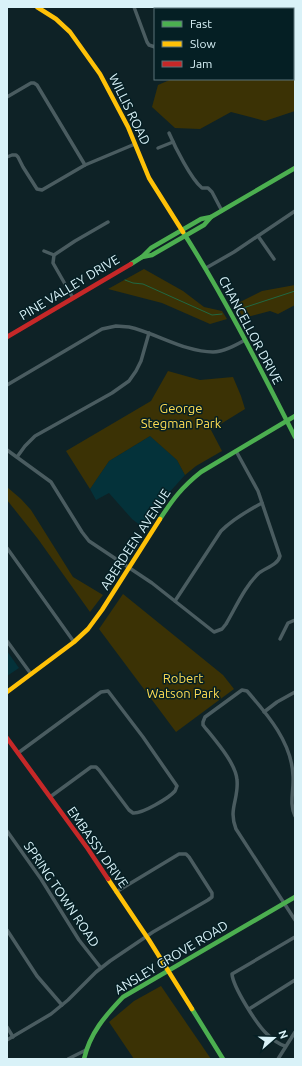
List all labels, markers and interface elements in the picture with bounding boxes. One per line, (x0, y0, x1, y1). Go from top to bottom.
legend (154, 8, 294, 80)
text: Fast (190, 17, 212, 30)
text: Slow (190, 37, 216, 50)
text: Jam (190, 57, 212, 70)
street label: WILLIS ROAD (107, 71, 153, 147)
street label: PINE VALLEY DRIVE (17, 252, 121, 322)
street label: CHANCELLOR DRIVE (217, 274, 285, 386)
park label: George Stegman Park (141, 401, 222, 430)
street label: ABERDEEN AVENUE (97, 486, 173, 592)
park label: Robert Watson Park (146, 671, 220, 700)
street label: EMBASSY DRIVE (65, 804, 131, 890)
street label: SPRING TOWN ROAD (22, 839, 102, 949)
street label: ANSLEY GROVE ROAD (112, 918, 230, 996)
north arrow (254, 1018, 294, 1058)
text: N (276, 1029, 290, 1040)

